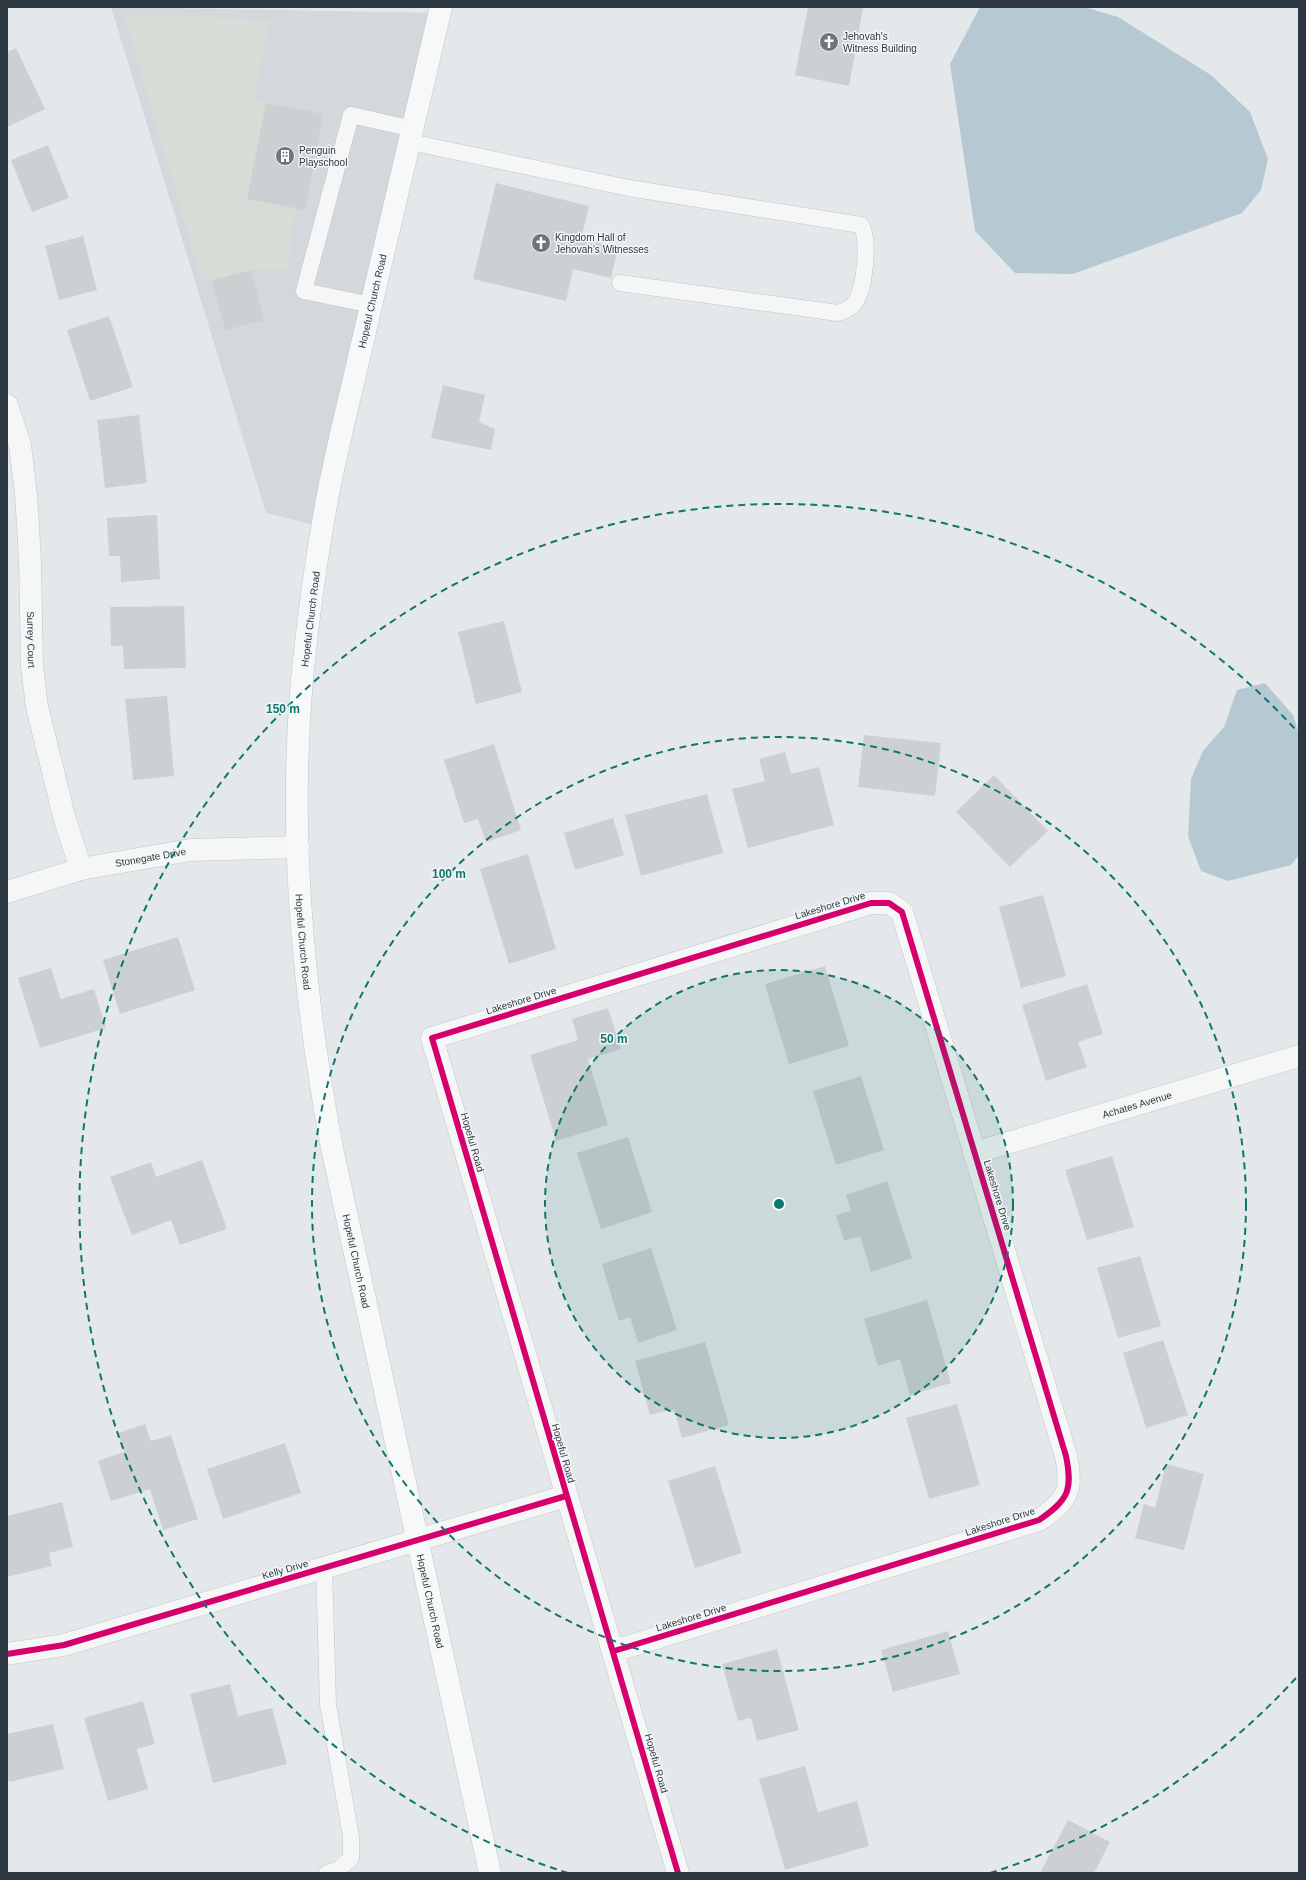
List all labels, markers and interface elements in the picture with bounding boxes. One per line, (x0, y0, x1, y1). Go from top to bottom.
church icon: Jehovah's Witness Building (818, 31, 840, 53)
place label: Jehovah's Witness Building (843, 31, 917, 54)
building icon: Penguin Playschool (274, 145, 296, 167)
place label: Penguin Playschool (299, 145, 347, 168)
church icon: Kingdom Hall of Jehovah’s Witnesses (530, 232, 552, 254)
place label: Kingdom Hall of Jehovah’s Witnesses (555, 232, 649, 255)
street label: Hopeful Church Road (356, 253, 389, 349)
street label: Hopeful Church Road (299, 571, 322, 667)
street label: Surrey Court (25, 611, 37, 669)
text: 150 m (266, 702, 300, 716)
street label: Stonegate Drive (114, 846, 187, 869)
text: 100 m (432, 867, 466, 881)
street label: Lakeshore Drive (794, 889, 867, 921)
street label: Hopeful Church Road (294, 894, 313, 990)
street label: Lakeshore Drive (485, 984, 558, 1016)
text: 50 m (600, 1032, 628, 1046)
street label: Achates Avenue (1101, 1089, 1174, 1120)
street label: Hopeful Road (459, 1111, 486, 1173)
street label: Lakeshore Drive (982, 1159, 1014, 1232)
centre of rings (772, 1197, 786, 1211)
street label: Hopeful Church Road (341, 1213, 372, 1309)
street label: Hopeful Road (550, 1422, 577, 1484)
street label: Lakeshore Drive (964, 1505, 1037, 1538)
street label: Hopeful Church Road (415, 1553, 446, 1649)
street label: Kelly Drive (261, 1557, 310, 1581)
street label: Lakeshore Drive (655, 1601, 728, 1633)
street label: Hopeful Road (643, 1732, 670, 1794)

